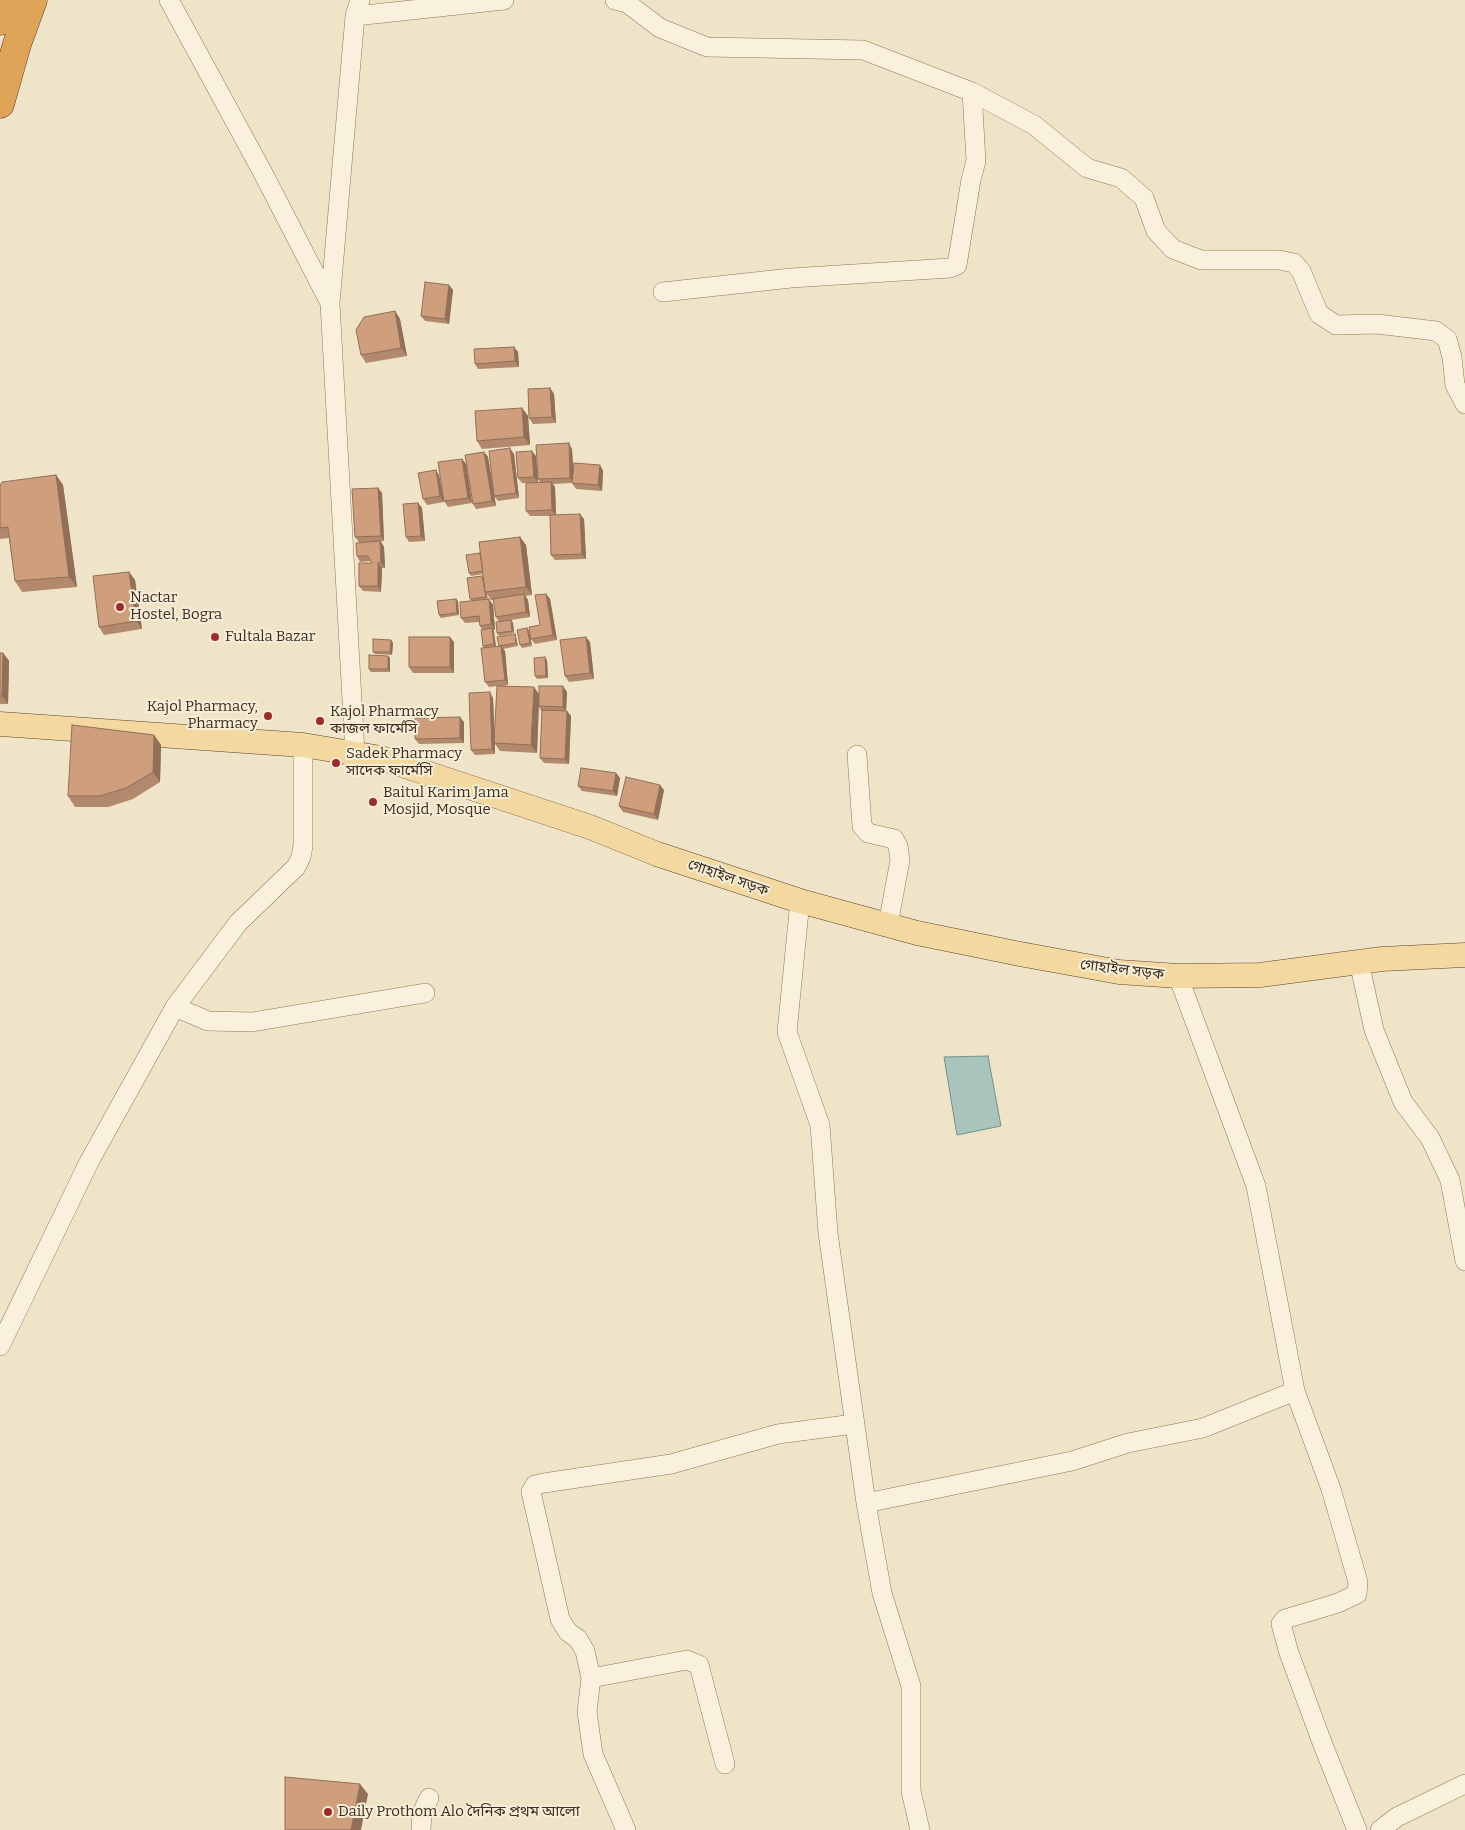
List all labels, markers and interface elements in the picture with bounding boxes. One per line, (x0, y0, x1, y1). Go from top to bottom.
place label: Nactar Hostel, Bogra (130, 589, 222, 624)
marker: Nactar Hostel, Bogra (114, 601, 126, 613)
place label: Fultala Bazar (225, 628, 315, 646)
marker: Fultala Bazar (209, 631, 221, 643)
place label: Kajol Pharmacy, Pharmacy (147, 698, 258, 733)
place label: Kajol Pharmacy কাজল ফার্মেসি (330, 703, 439, 738)
marker: Kajol Pharmacy, Pharmacy (262, 710, 274, 722)
marker: Kajol Pharmacy কাজল ফার্মেসি (314, 715, 326, 727)
place label: Sadek Pharmacy সাদেক ফার্মেসি (346, 745, 462, 780)
marker: Sadek Pharmacy সাদেক ফার্মেসি (330, 757, 342, 769)
place label: Baitul Karim Jama Mosjid, Mosque (383, 784, 509, 819)
marker: Baitul Karim Jama Mosjid, Mosque (367, 796, 379, 808)
street label: গোহাইল সড়ক (685, 856, 771, 900)
street label: গোহাইল সড়ক (1079, 956, 1165, 984)
place label: Daily Prothom Alo দৈনিক প্রথম আলো (338, 1803, 580, 1821)
marker: Daily Prothom Alo দৈনিক প্রথম আলো (322, 1806, 334, 1818)

